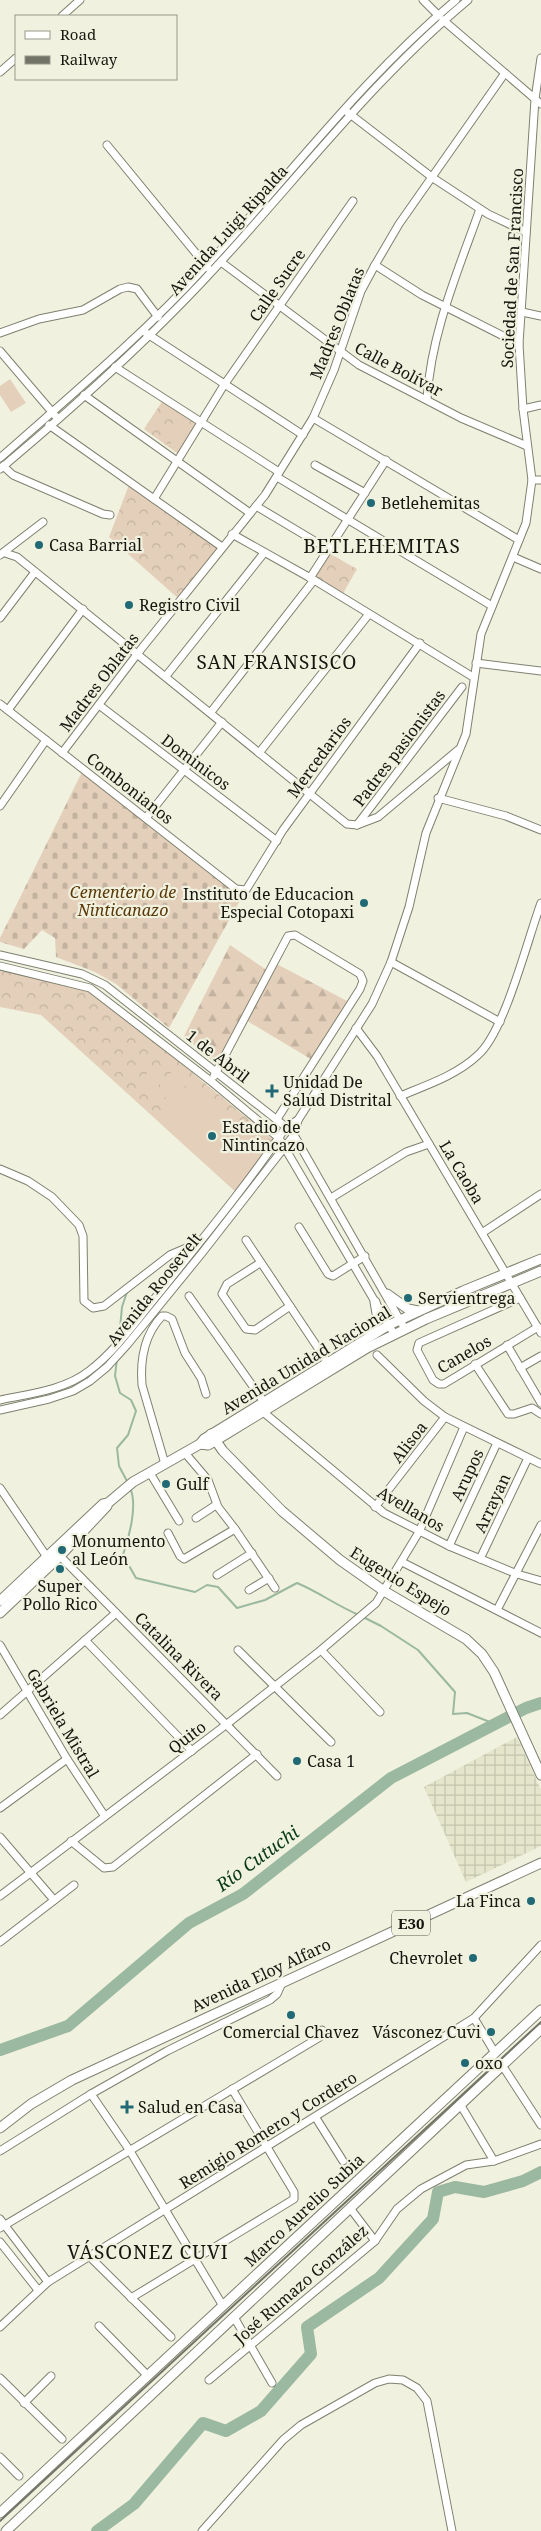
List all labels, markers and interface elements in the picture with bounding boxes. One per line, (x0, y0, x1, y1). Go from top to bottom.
legend (15, 15, 178, 80)
text: Road (60, 24, 96, 44)
text: Railway (60, 49, 118, 69)
street label: Avenida Luigi Ripalda (164, 160, 292, 300)
street label: Sociedad de San Francisco (496, 167, 528, 369)
street label: Calle Sucre (244, 244, 310, 326)
street label: Madres Oblatas (305, 264, 369, 382)
street label: Calle Bolívar (351, 337, 447, 402)
place label: Betlehemitas (381, 492, 480, 514)
marker: Betlehemitas (365, 497, 377, 509)
district label: BETLEHEMITAS (303, 533, 461, 559)
place label: Casa Barrial (49, 534, 142, 556)
marker: Casa Barrial (33, 539, 45, 551)
place label: Registro Civil (139, 594, 240, 616)
marker: Registro Civil (123, 599, 135, 611)
street label: Madres Oblatas (54, 628, 144, 736)
district label: SAN FRANSISCO (197, 649, 357, 675)
street label: Padres pasionistas (348, 685, 450, 811)
street label: Mercedarios (282, 712, 356, 802)
street label: Dominicos (157, 729, 235, 795)
street label: Combonianos (82, 747, 178, 829)
park label: Cementerio de Ninticanazo (70, 881, 176, 921)
place label: Instituto de Educacion Especial Cotopaxi (183, 883, 354, 923)
marker: Instituto de Educacion Especial Cotopaxi (358, 897, 370, 909)
street label: 1 de Abril (182, 1024, 254, 1088)
place label: Unidad De Salud Distrital (283, 1071, 392, 1111)
marker: Unidad De Salud Distrital (265, 1084, 279, 1098)
place label: Estadio de Nintincazo (222, 1116, 305, 1156)
marker: Estadio de Nintincazo (206, 1130, 218, 1142)
street label: La Caoba (435, 1136, 489, 1208)
street label: Avenida Roosevelt (101, 1227, 207, 1350)
place label: Servientrega (418, 1287, 515, 1309)
marker: Servientrega (402, 1292, 414, 1304)
street label: Avenida Unidad Nacional (217, 1301, 395, 1419)
street label: Canelos (433, 1330, 495, 1378)
street label: Alisoa (386, 1417, 432, 1467)
street label: Arupos (445, 1445, 489, 1505)
street label: Arrayan (469, 1470, 515, 1536)
place label: Gulf (176, 1473, 211, 1495)
marker: Gulf (160, 1478, 172, 1490)
street label: Avellanos (374, 1481, 448, 1537)
place label: Monumento al León (72, 1530, 166, 1570)
street label: Eugenio Espejo (346, 1541, 456, 1621)
marker: Monumento al León (56, 1544, 68, 1556)
marker: Super Pollo Rico (54, 1563, 66, 1575)
place label: Super Pollo Rico (23, 1575, 97, 1615)
street label: Catalina Rivera (130, 1607, 228, 1705)
street label: Gabriela Mistral (22, 1664, 104, 1782)
street label: Quito (164, 1716, 210, 1758)
place label: Casa 1 (307, 1750, 355, 1772)
marker: Casa 1 (291, 1755, 303, 1767)
water label: Río Cutuchi (210, 1819, 304, 1897)
place label: La Finca (456, 1890, 521, 1912)
marker: La Finca (525, 1895, 537, 1907)
road number: E30 (392, 1910, 430, 1936)
street label: Avenida Eloy Alfaro (188, 1933, 334, 2017)
place label: Chevrolet (389, 1947, 463, 1969)
marker: Chevrolet (467, 1952, 479, 1964)
marker: Comercial Chavez (285, 2009, 297, 2021)
place label: Comercial Chavez (223, 2021, 359, 2043)
place label: Vásconez Cuvi (372, 2021, 481, 2043)
marker: Vásconez Cuvi (485, 2026, 497, 2038)
place label: oxo (475, 2052, 503, 2074)
marker: oxo (459, 2057, 471, 2069)
street label: Remigio Romero y Cordero (175, 2066, 361, 2194)
place label: Salud en Casa (138, 2096, 243, 2118)
marker: Salud en Casa (120, 2100, 134, 2114)
street label: Marco Aurelio Subia (239, 2149, 369, 2271)
street label: José Rumazo González (228, 2220, 373, 2349)
district label: VÁSCONEZ CUVI (67, 2239, 229, 2265)

